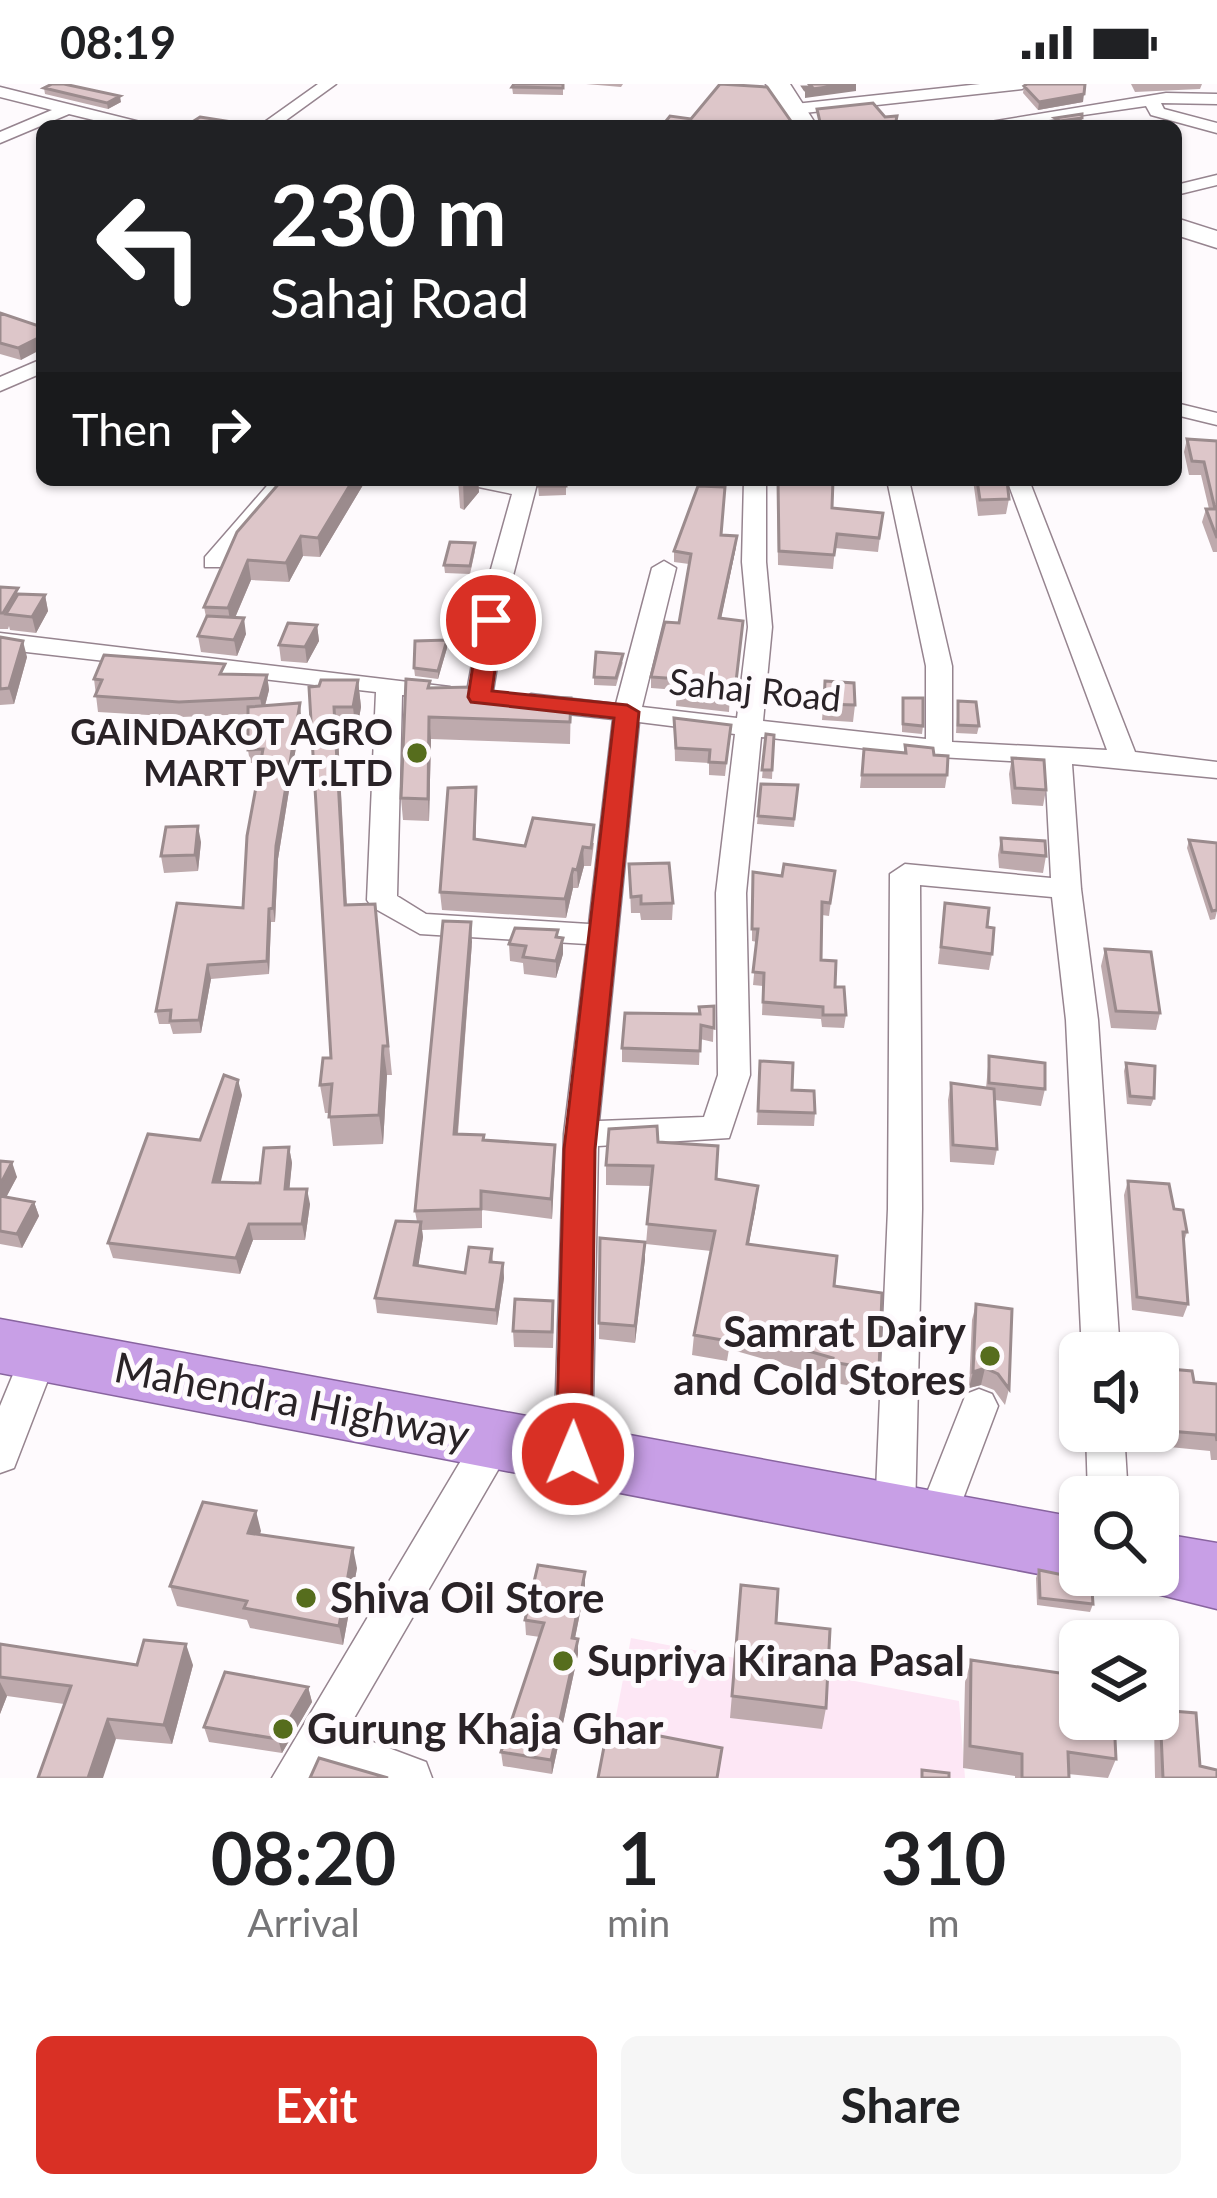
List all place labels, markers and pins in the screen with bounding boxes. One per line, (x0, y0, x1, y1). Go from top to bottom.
pin (440, 569, 542, 671)
place label: GAINDAKOT AGRO MART PVT.LTD (70, 709, 393, 794)
marker: GAINDAKOT AGRO MART PVT.LTD (404, 740, 430, 766)
place label: Samrat Dairy and Cold Stores (673, 1306, 967, 1404)
marker: Samrat Dairy and Cold Stores (977, 1343, 1003, 1369)
place label: Shiva Oil Store (330, 1572, 604, 1622)
marker: Shiva Oil Store (293, 1585, 319, 1611)
place label: Supriya Kirana Pasal (587, 1635, 965, 1685)
marker: Supriya Kirana Pasal (550, 1648, 576, 1674)
place label: Gurung Khaja Ghar (307, 1703, 664, 1753)
marker: Gurung Khaja Ghar (270, 1716, 296, 1742)

